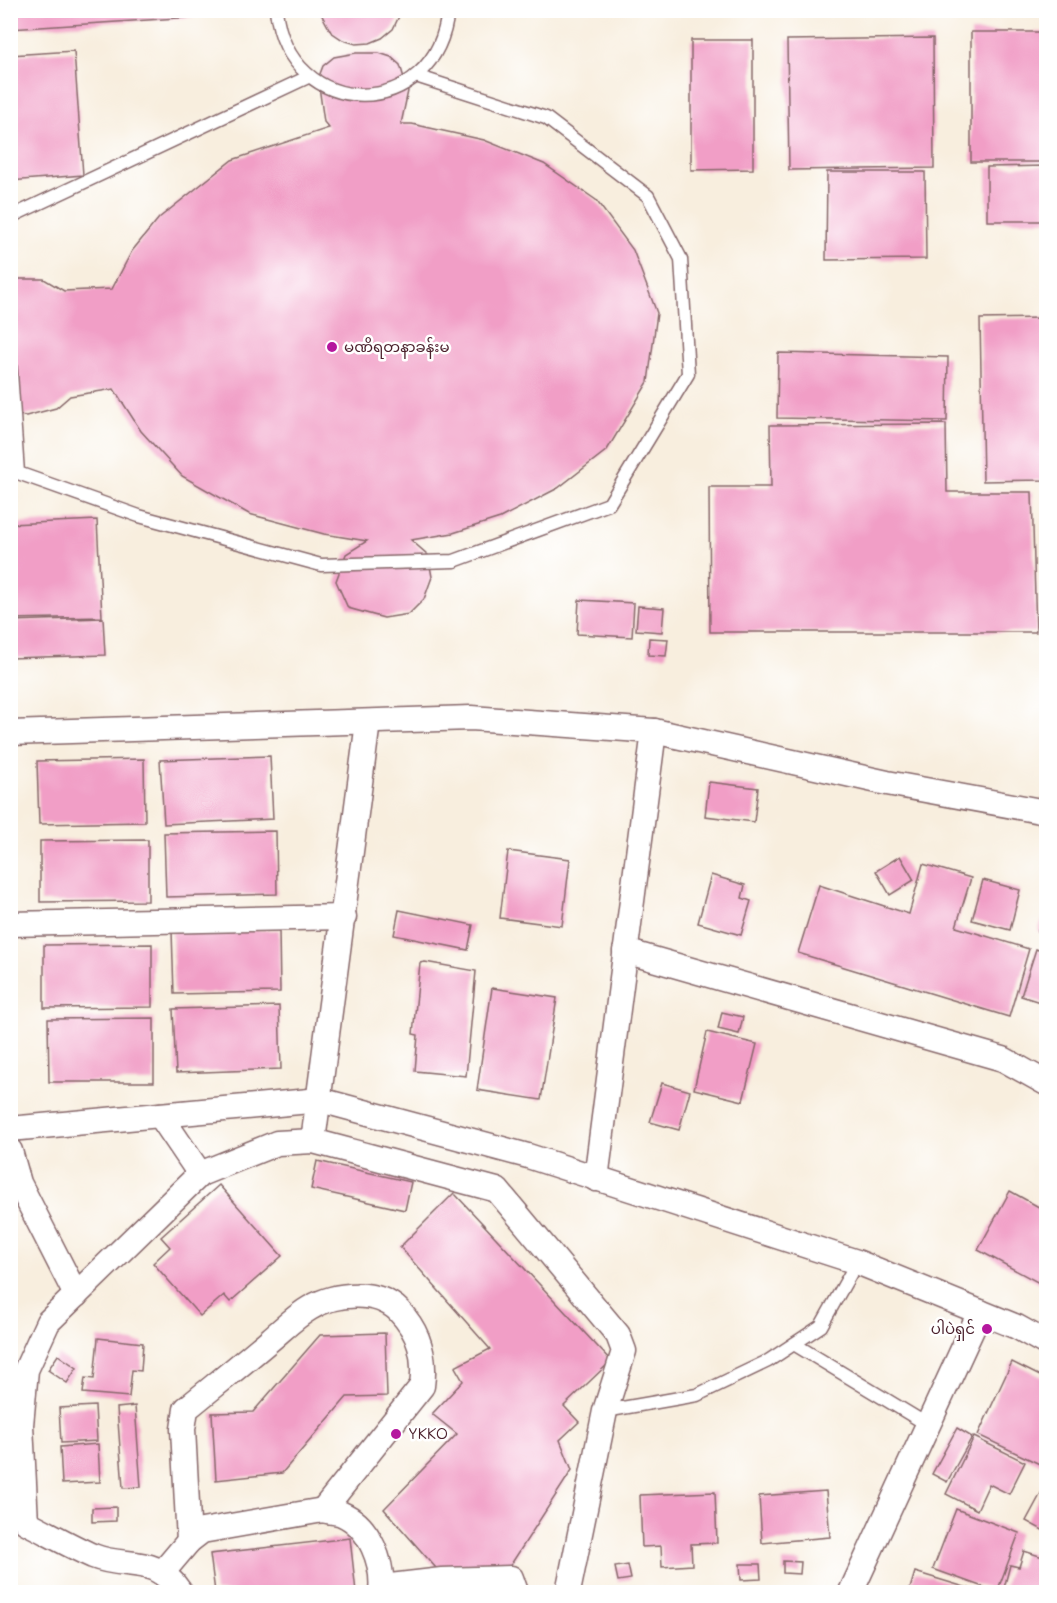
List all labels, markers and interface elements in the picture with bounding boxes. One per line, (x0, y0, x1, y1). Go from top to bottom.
place label: မဏိရတနာခန်းမ (344, 336, 450, 359)
marker: မဏိရတနာခန်းမ (325, 340, 339, 354)
place label: ပါပဲရှင် (931, 1318, 975, 1341)
marker: ပါပဲရှင် (980, 1322, 994, 1336)
place label: YKKO (408, 1423, 448, 1443)
marker: YKKO (389, 1427, 403, 1441)

